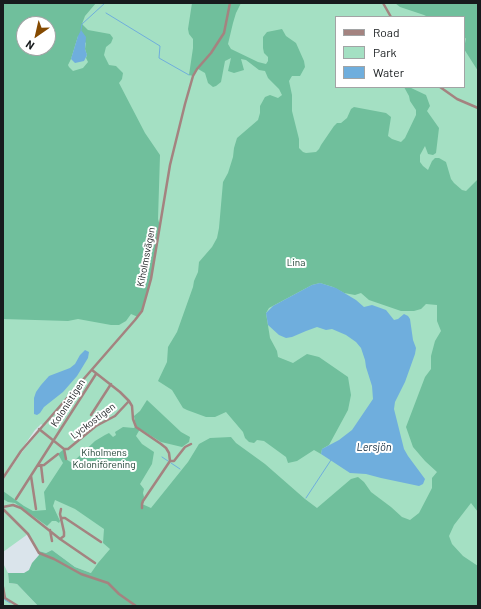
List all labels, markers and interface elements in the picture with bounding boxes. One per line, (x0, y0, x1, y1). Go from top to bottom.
north arrow (16, 16, 56, 56)
legend (335, 16, 465, 88)
text: Road (373, 25, 400, 39)
text: N (23, 38, 36, 53)
text: Park (373, 45, 397, 59)
text: Water (373, 65, 404, 79)
street label: Kiholmsvägen (134, 226, 158, 288)
park label: Lina (287, 257, 305, 269)
street label: Kolonistigen (48, 377, 88, 429)
street label: Lyckostigen (68, 400, 118, 442)
water label: Lersjön (357, 440, 391, 454)
park label: Kiholmens Koloniförening (72, 447, 136, 470)

